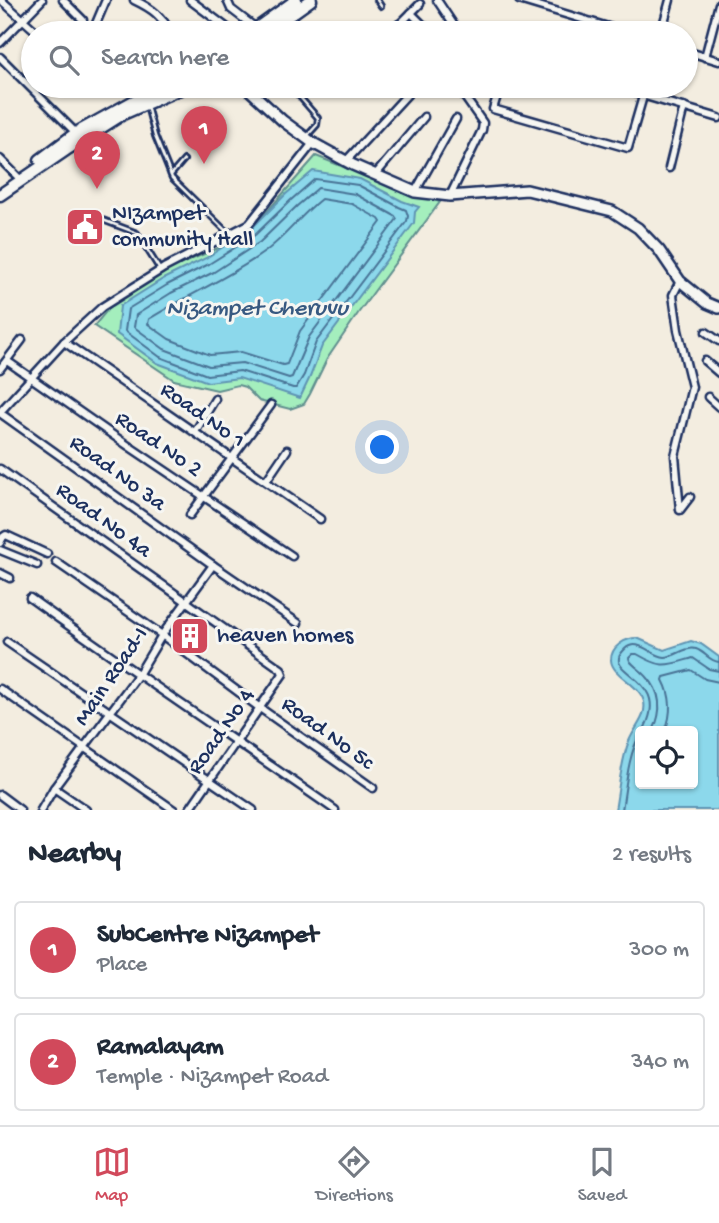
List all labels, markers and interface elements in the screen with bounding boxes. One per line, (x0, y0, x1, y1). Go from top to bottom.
search box (21, 21, 698, 98)
icon: search (45, 41, 83, 79)
text: Search here (101, 44, 229, 75)
pin: 1 (181, 106, 227, 164)
pin: 2 (74, 131, 120, 189)
place label: NIzampet community Hall (112, 201, 253, 254)
public building icon: NIzampet community Hall (64, 206, 106, 248)
water label: Nizampet Cheruvu (166, 295, 349, 324)
street label: Road No 1 (154, 377, 250, 455)
street label: Road No 2 (109, 406, 207, 484)
street label: Road No 3a (63, 430, 172, 519)
your location (365, 430, 399, 464)
street label: Road No 4a (50, 477, 157, 565)
building icon: heaven homes (169, 615, 211, 657)
street label: Main Road-I (69, 623, 155, 731)
place label: heaven homes (217, 623, 354, 650)
street label: Road No 4 (183, 684, 262, 780)
street label: Road No 5c (275, 691, 380, 777)
map controls (635, 726, 698, 789)
button: locate (635, 726, 698, 789)
text: Nearby (28, 838, 121, 873)
text: 2 results (612, 842, 691, 869)
text: SubCentre Nizampet (97, 921, 318, 952)
text: 1 (48, 937, 58, 964)
text: 300 m (629, 937, 689, 964)
text: Place (97, 952, 147, 979)
text: Ramalayam (97, 1033, 224, 1064)
text: 2 (47, 1049, 59, 1076)
text: 340 m (631, 1049, 689, 1076)
text: Temple · Nizampet Road (97, 1064, 328, 1091)
tab: Map (93, 1143, 131, 1208)
tab: Directions (316, 1143, 393, 1208)
tab: Saved (578, 1143, 626, 1208)

